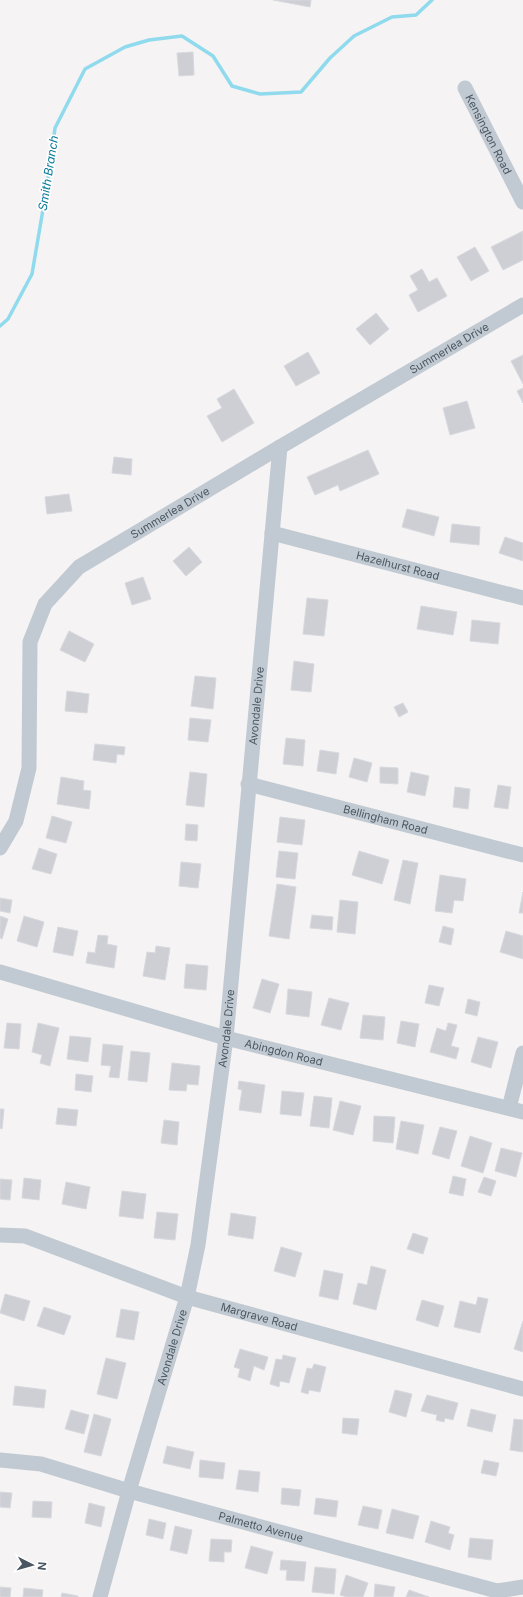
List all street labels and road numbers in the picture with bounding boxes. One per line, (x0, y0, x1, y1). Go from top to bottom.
street label: Kensington Road (462, 92, 515, 177)
street label: Summerlea Drive (407, 320, 491, 377)
street label: Summerlea Drive (128, 484, 212, 542)
street label: Hazelhurst Road (355, 548, 441, 583)
street label: Avondale Drive (246, 666, 267, 745)
street label: Bellingham Road (342, 802, 429, 837)
street label: Avondale Drive (215, 989, 237, 1068)
street label: Abingdon Road (243, 1036, 324, 1069)
street label: Margrave Road (219, 1300, 299, 1334)
street label: Avondale Drive (154, 1308, 190, 1387)
street label: Palmetto Avenue (217, 1509, 305, 1545)

